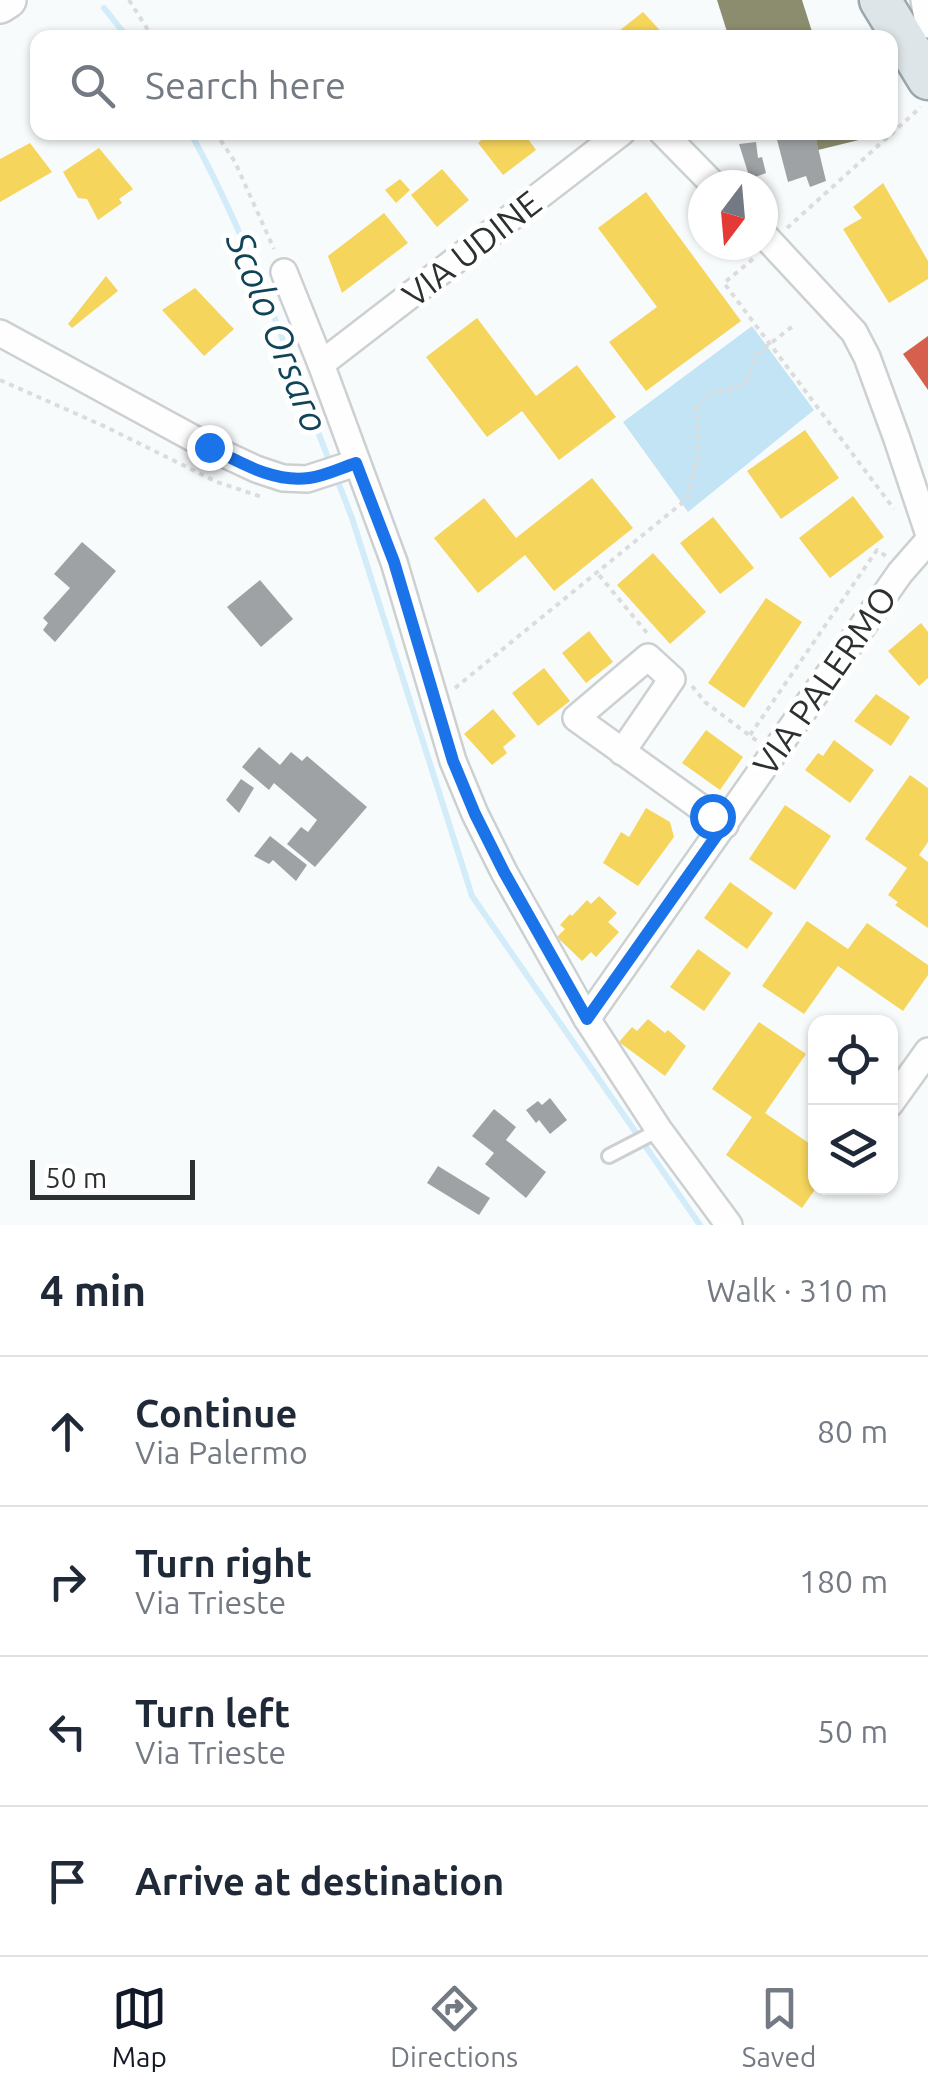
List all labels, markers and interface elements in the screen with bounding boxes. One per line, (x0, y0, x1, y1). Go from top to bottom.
search box (30, 30, 898, 140)
icon: search (65, 58, 120, 113)
text: Search here (145, 64, 346, 106)
north arrow (688, 170, 778, 260)
street label: VIA UDINE (394, 182, 548, 315)
water label: Scolo Orsaro (218, 225, 337, 438)
route end (187, 425, 233, 471)
street label: VIA PALERMO (744, 578, 904, 782)
route start (690, 794, 736, 840)
map controls (808, 1015, 898, 1195)
button: locate (808, 1015, 898, 1105)
button: layers (808, 1105, 898, 1195)
scale bar (30, 1155, 195, 1200)
text: 50 m (45, 1162, 107, 1193)
text: 4 min (40, 1267, 146, 1314)
text: Walk · 310 m (706, 1272, 888, 1308)
text: Continue (135, 1392, 297, 1434)
icon: ahead (40, 1404, 95, 1459)
text: 80 m (817, 1413, 888, 1449)
text: Via Palermo (135, 1434, 308, 1470)
text: Turn right (135, 1542, 312, 1584)
icon: right (40, 1554, 95, 1609)
text: 180 m (799, 1563, 888, 1599)
text: Via Trieste (135, 1584, 286, 1620)
text: Turn left (135, 1692, 290, 1734)
icon: left (40, 1704, 95, 1759)
text: 50 m (817, 1713, 888, 1749)
text: Via Trieste (135, 1734, 286, 1770)
icon: arrive (40, 1854, 95, 1909)
text: Arrive at destination (135, 1860, 504, 1902)
tab: Map (112, 1981, 167, 2072)
tab: Directions (390, 1981, 518, 2072)
tab: Saved (742, 1981, 816, 2072)

